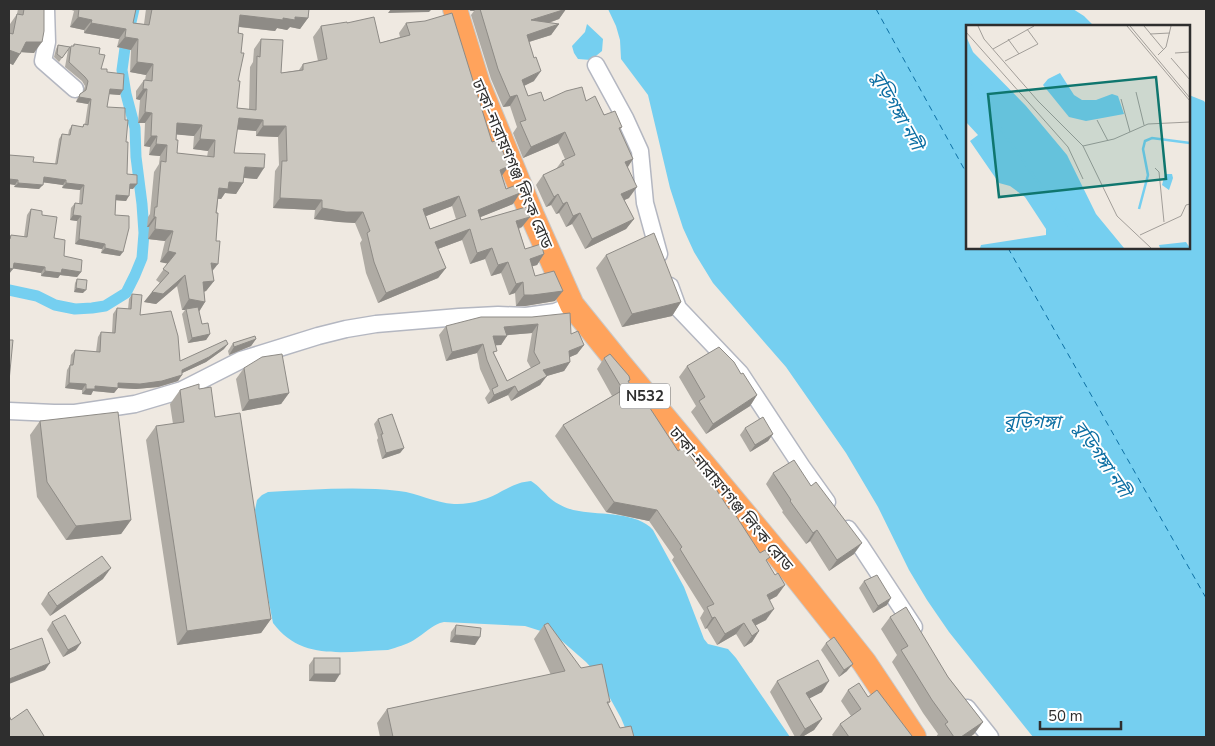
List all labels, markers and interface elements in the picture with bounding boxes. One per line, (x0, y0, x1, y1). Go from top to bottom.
inset map (966, 25, 1190, 249)
water label: বুড়িগঙ্গা নদী (865, 66, 930, 157)
street label: ঢাকা-নারায়ণগঞ্জ লিংক রোড (466, 75, 558, 253)
road number: N532 (620, 384, 670, 408)
water label: বুড়িগঙ্গা (1003, 410, 1064, 434)
water label: বুড়িগঙ্গা নদী (1068, 416, 1138, 505)
street label: ঢাকা-নারায়ণগঞ্জ লিংক রোড (663, 421, 798, 576)
scale bar (1040, 698, 1121, 730)
text: 50 m (1048, 706, 1083, 726)

